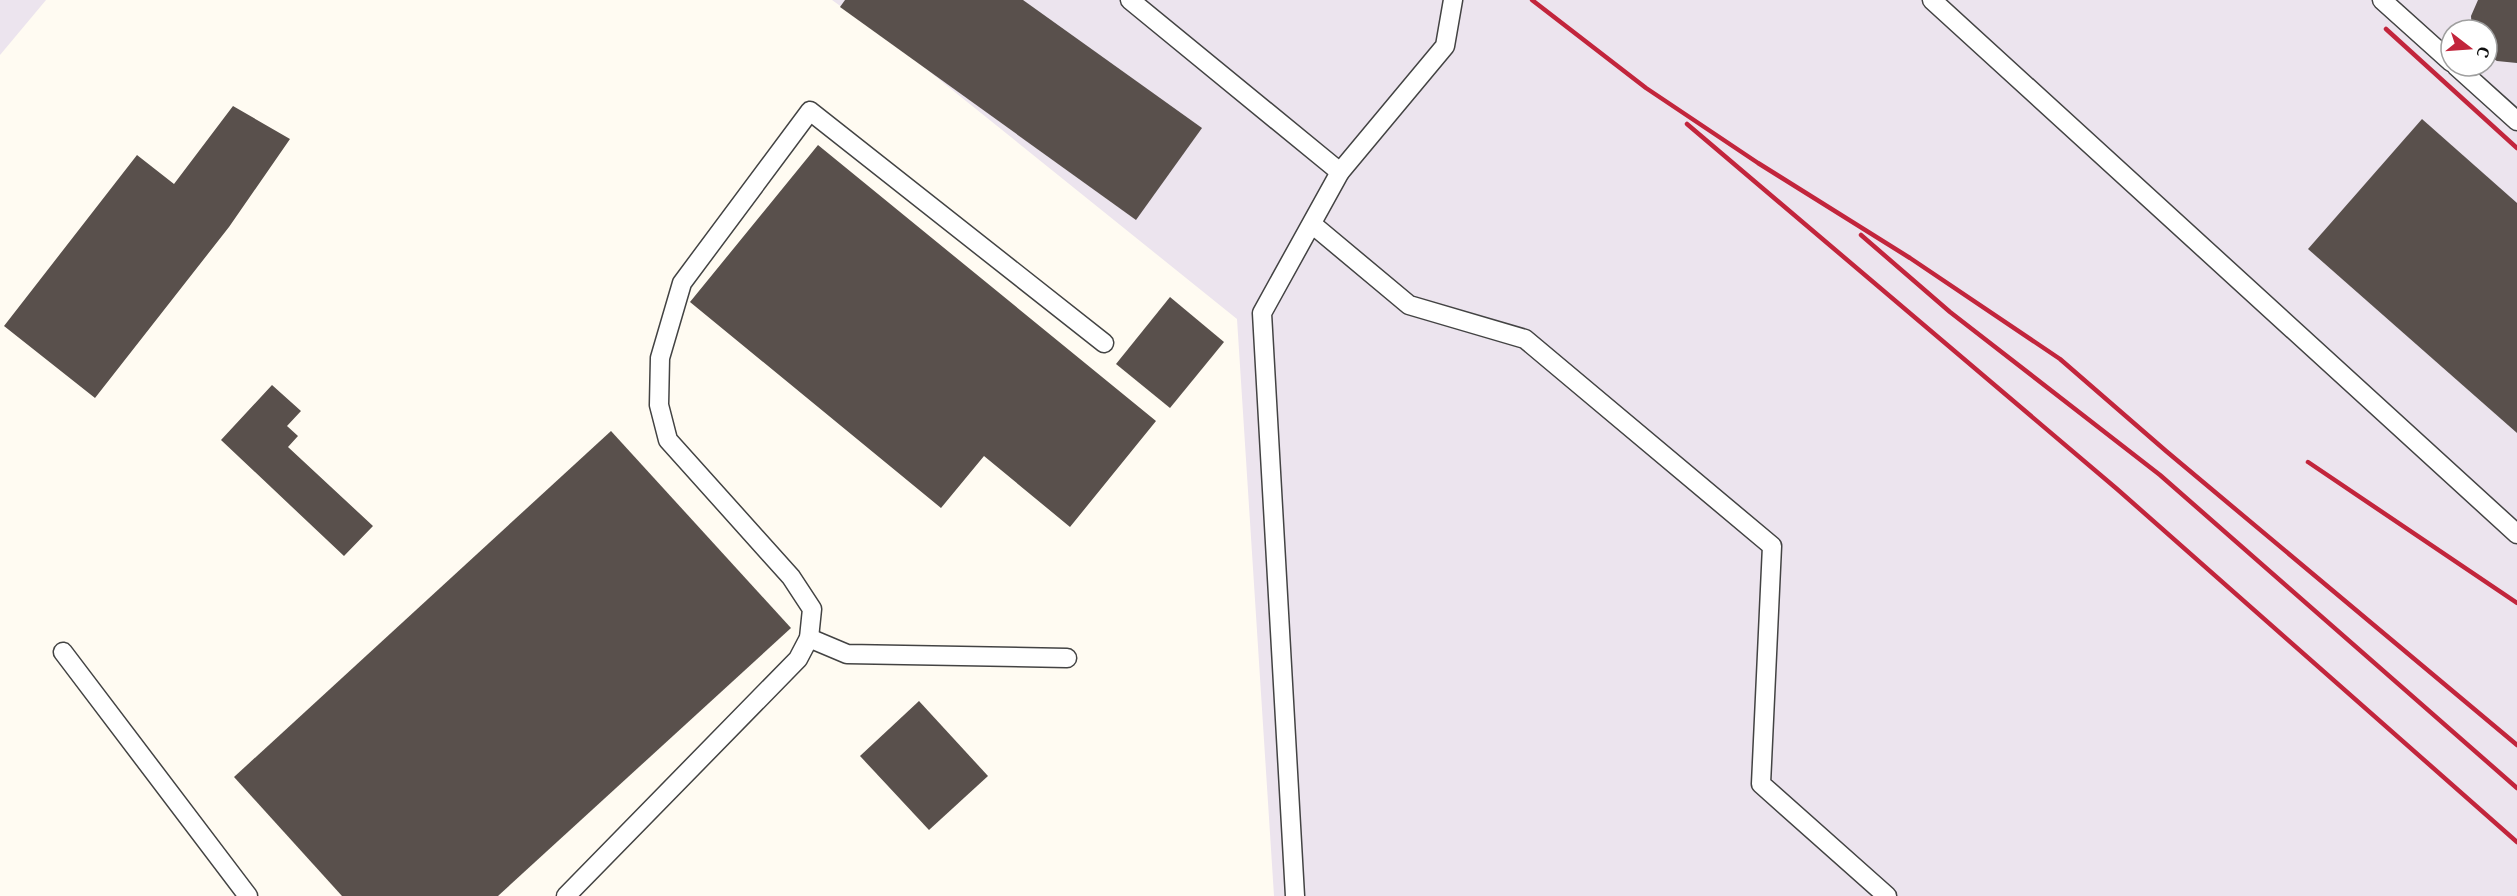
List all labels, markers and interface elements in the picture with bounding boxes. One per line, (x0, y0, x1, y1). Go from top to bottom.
north arrow (2439, 18, 2499, 78)
text: С (2471, 44, 2495, 61)

